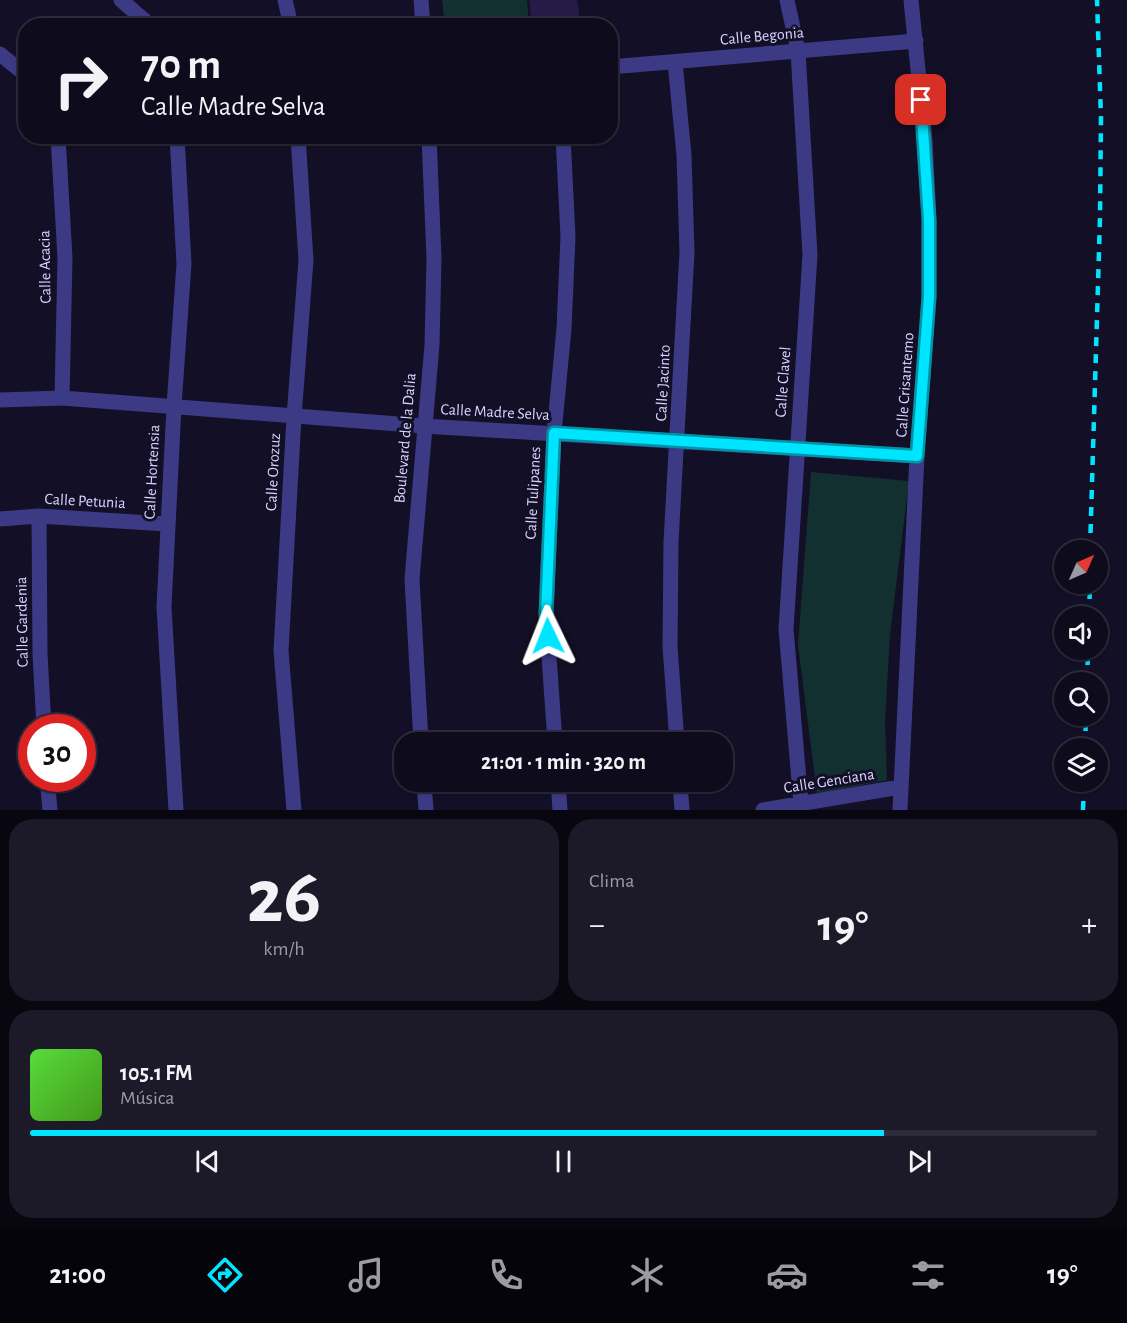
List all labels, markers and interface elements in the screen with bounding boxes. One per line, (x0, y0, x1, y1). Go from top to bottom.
street label: Calle Begonia (719, 24, 805, 48)
icon: right (42, 42, 120, 120)
text: 70 m (141, 44, 221, 86)
pin (895, 74, 946, 125)
icon: arrive (904, 83, 937, 116)
text: Calle Madre Selva (141, 93, 326, 120)
street label: Calle Acacia (36, 230, 54, 304)
street label: Calle Crisantemo (893, 332, 917, 438)
street label: Calle Jacinto (653, 344, 673, 422)
street label: Calle Clavel (773, 346, 793, 418)
street label: Boulevard de la Dalia (391, 372, 419, 504)
street label: Calle Madre Selva (440, 401, 550, 423)
street label: Calle Hortensia (142, 424, 162, 520)
street label: Calle Orozuz (263, 432, 283, 511)
street label: Calle Tulipanes (523, 446, 543, 540)
street label: Calle Petunia (44, 491, 126, 511)
north arrow (1054, 540, 1108, 594)
map controls (1054, 540, 1108, 792)
street label: Calle Gardenia (13, 577, 31, 667)
position arrow (516, 604, 580, 668)
button: sound (1054, 606, 1108, 660)
button: search (1054, 672, 1108, 726)
speed limit sign: 30 (18, 714, 96, 792)
button: layers (1054, 738, 1108, 792)
text: 21:01 · 1 min · 320 m (481, 751, 646, 773)
street label: Calle Genciana (783, 766, 875, 796)
text: 26 (247, 859, 321, 937)
text: Clima (589, 871, 634, 891)
text: 19° (817, 904, 869, 949)
text: − (589, 909, 605, 942)
text: + (1081, 909, 1097, 942)
text: km/h (263, 939, 305, 959)
text: 105.1 FM (120, 1062, 193, 1084)
text: Música (120, 1088, 175, 1108)
icon: previous (191, 1145, 224, 1178)
icon: pause (547, 1145, 580, 1178)
icon: next (903, 1145, 936, 1178)
icon: directions (204, 1254, 246, 1296)
icon: music (345, 1254, 387, 1296)
icon: phone (485, 1254, 527, 1296)
icon: climate (626, 1254, 668, 1296)
icon: car (766, 1254, 808, 1296)
icon: filters (907, 1254, 949, 1296)
text: 21:00 (49, 1261, 106, 1288)
text: 19° (1047, 1261, 1078, 1288)

